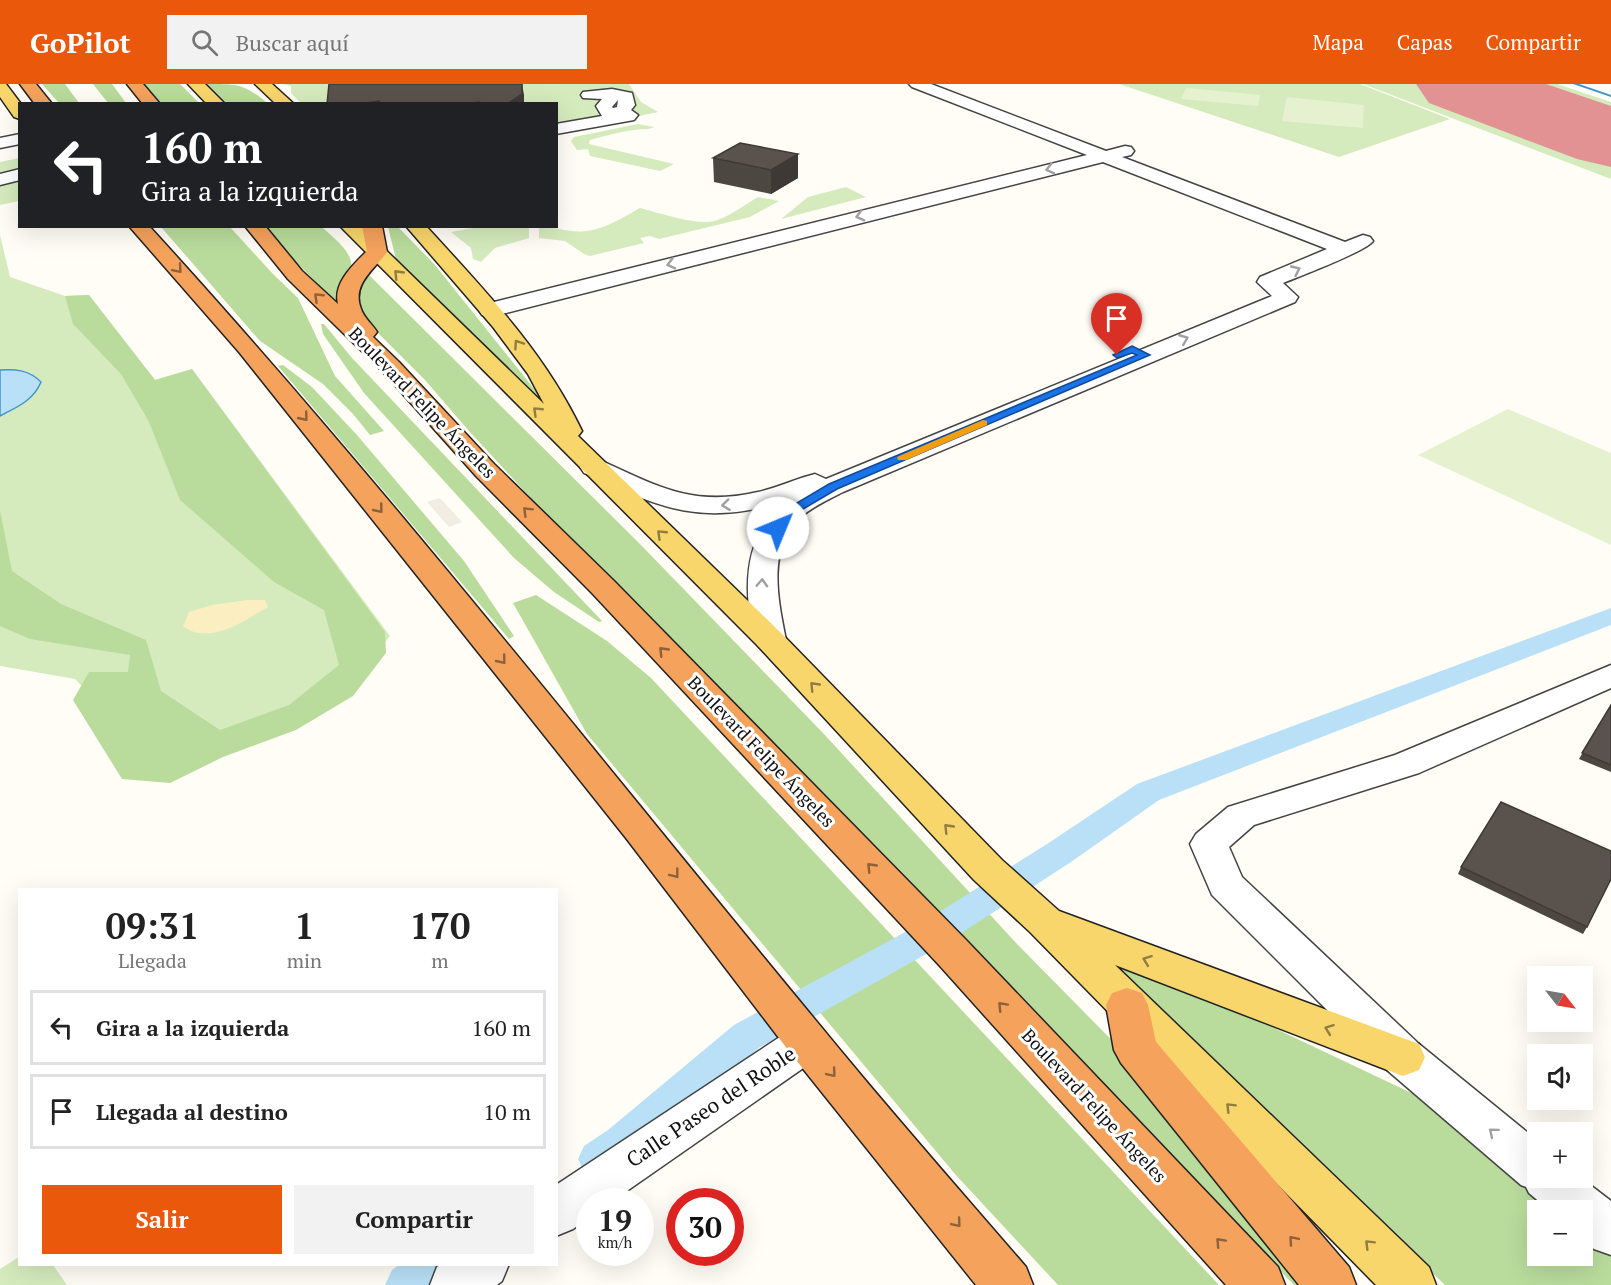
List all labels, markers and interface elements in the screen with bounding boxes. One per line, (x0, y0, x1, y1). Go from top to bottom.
search box (167, 15, 587, 69)
text: GoPilot (30, 24, 131, 61)
icon: search (188, 26, 221, 59)
text: Buscar aquí (236, 28, 349, 57)
text: Mapa (1312, 28, 1364, 56)
text: Capas (1397, 28, 1453, 56)
text: Compartir (1486, 28, 1581, 56)
text: 160 m (141, 119, 262, 175)
icon: left (42, 126, 120, 204)
one-way arrow (1045, 162, 1055, 175)
text: Gira a la izquierda (141, 173, 359, 209)
one-way arrow (856, 209, 866, 222)
one-way arrow (666, 257, 676, 270)
one-way arrow (171, 262, 182, 273)
one-way arrow (1289, 265, 1300, 277)
one-way arrow (394, 271, 405, 282)
pin (1091, 293, 1142, 355)
one-way arrow (315, 294, 326, 305)
icon: arrive (1100, 302, 1133, 335)
street label: Boulevard Felipe Ángeles (344, 321, 501, 483)
one-way arrow (1178, 334, 1189, 346)
one-way arrow (514, 339, 525, 350)
one-way arrow (533, 407, 544, 418)
one-way arrow (297, 411, 308, 422)
position arrow (746, 496, 810, 560)
one-way arrow (721, 498, 730, 511)
one-way arrow (372, 502, 383, 513)
one-way arrow (523, 508, 534, 518)
one-way arrow (658, 530, 669, 541)
one-way arrow (756, 578, 769, 587)
one-way arrow (660, 647, 671, 658)
one-way arrow (494, 653, 505, 664)
street label: Boulevard Felipe Ángeles (683, 670, 840, 832)
one-way arrow (810, 683, 821, 693)
one-way arrow (944, 824, 955, 834)
one-way arrow (867, 864, 878, 874)
one-way arrow (668, 868, 679, 879)
text: 09:31 (106, 902, 199, 949)
text: 1 (294, 902, 315, 949)
text: 170 (409, 902, 470, 949)
text: Llegada (118, 947, 187, 974)
text: min (287, 947, 322, 974)
text: m (431, 947, 449, 974)
one-way arrow (1142, 955, 1153, 967)
north arrow (1527, 966, 1593, 1032)
map controls (1527, 966, 1593, 1266)
one-way arrow (998, 1003, 1009, 1013)
icon: left (45, 1011, 78, 1044)
text: Gira a la izquierda (96, 1013, 289, 1042)
text: 160 m (471, 1013, 531, 1042)
street label: Boulevard Felipe Ángeles (1017, 1023, 1172, 1187)
one-way arrow (1324, 1024, 1335, 1036)
street label: Calle Paseo del Roble (620, 1039, 801, 1173)
button: sound (1527, 1044, 1593, 1110)
one-way arrow (825, 1066, 836, 1077)
icon: arrive (45, 1095, 78, 1128)
text: Llegada al destino (96, 1097, 288, 1126)
text: 10 m (483, 1097, 531, 1126)
one-way arrow (1227, 1103, 1237, 1114)
button: + (1527, 1122, 1593, 1188)
one-way arrow (1489, 1129, 1500, 1140)
button: Salir (42, 1185, 282, 1254)
button: Compartir (294, 1185, 534, 1254)
speed limit sign: 30 (666, 1188, 744, 1266)
text: 19 (598, 1200, 632, 1240)
button: − (1527, 1200, 1593, 1266)
one-way arrow (949, 1216, 960, 1227)
text: km/h (598, 1232, 632, 1252)
one-way arrow (1290, 1236, 1301, 1247)
one-way arrow (1216, 1238, 1227, 1249)
one-way arrow (1366, 1240, 1376, 1251)

